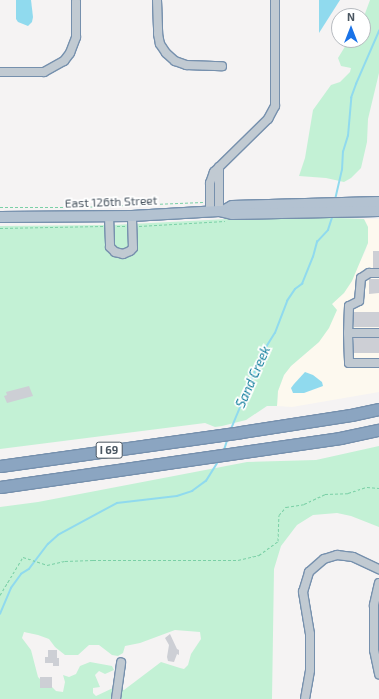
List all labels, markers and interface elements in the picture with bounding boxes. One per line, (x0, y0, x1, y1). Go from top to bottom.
north arrow (331, 8, 371, 48)
text: N (347, 10, 355, 23)
street label: East 126th Street (64, 193, 158, 211)
water label: Sand Creek (233, 344, 273, 410)
road number: I 69 (95, 441, 123, 459)

